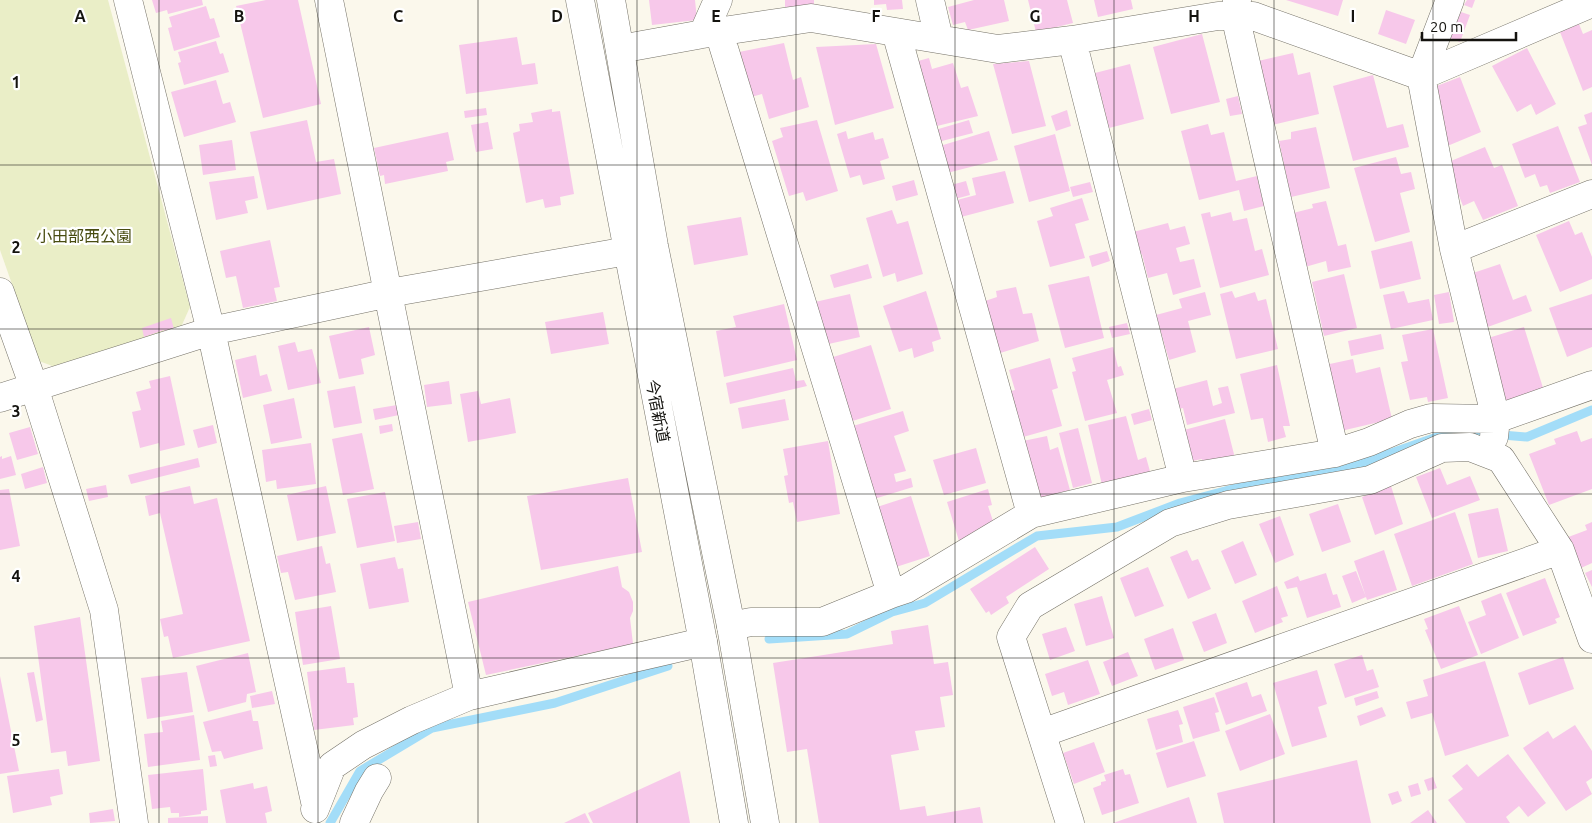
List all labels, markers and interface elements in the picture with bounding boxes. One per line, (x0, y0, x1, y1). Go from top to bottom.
text: A (74, 7, 86, 25)
text: B (234, 7, 244, 25)
text: C (393, 7, 403, 25)
text: D (551, 7, 563, 25)
text: E (711, 7, 721, 25)
text: F (872, 7, 881, 25)
text: G (1029, 7, 1041, 25)
text: H (1188, 7, 1200, 25)
text: I (1351, 7, 1355, 25)
scale bar (1422, 10, 1516, 42)
text: 20 m (1430, 18, 1463, 35)
text: 1 (11, 73, 21, 91)
park label: 小田部西公園 (36, 227, 132, 245)
text: 2 (11, 238, 21, 256)
street label: 今宿新道 (643, 378, 673, 444)
text: 3 (11, 402, 21, 420)
text: 4 (11, 567, 21, 585)
text: 5 (11, 731, 21, 749)

